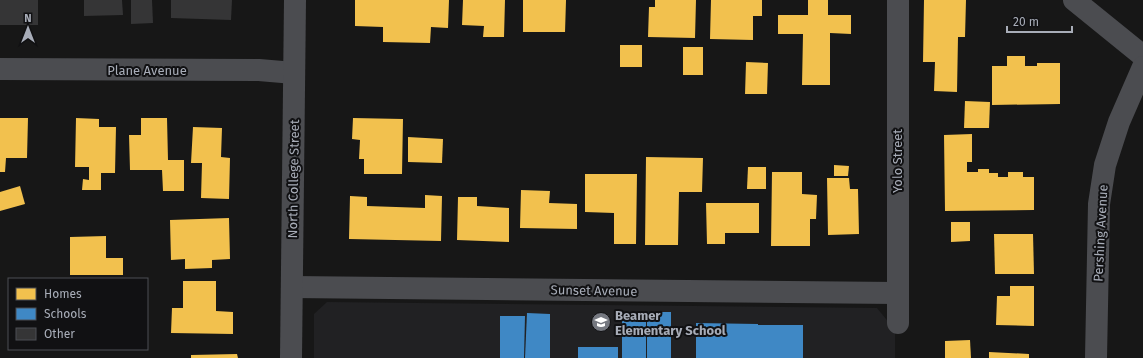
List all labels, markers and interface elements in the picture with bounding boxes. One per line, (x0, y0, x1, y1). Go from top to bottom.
north arrow (8, 8, 48, 48)
scale bar (1007, 8, 1072, 34)
text: N (24, 12, 32, 25)
text: 20 m (1013, 15, 1039, 29)
street label: Plane Avenue (107, 63, 187, 78)
street label: North College Street (285, 119, 302, 239)
street label: Yolo Street (890, 129, 905, 193)
street label: Pershing Avenue (1090, 184, 1111, 282)
legend (8, 278, 148, 350)
street label: Sunset Avenue (551, 282, 637, 299)
text: Homes (44, 287, 82, 301)
text: Schools (44, 307, 87, 321)
place label: Beamer Elementary School (615, 308, 726, 338)
school or university icon: Beamer Elementary School (590, 311, 612, 333)
text: Other (44, 327, 75, 341)

